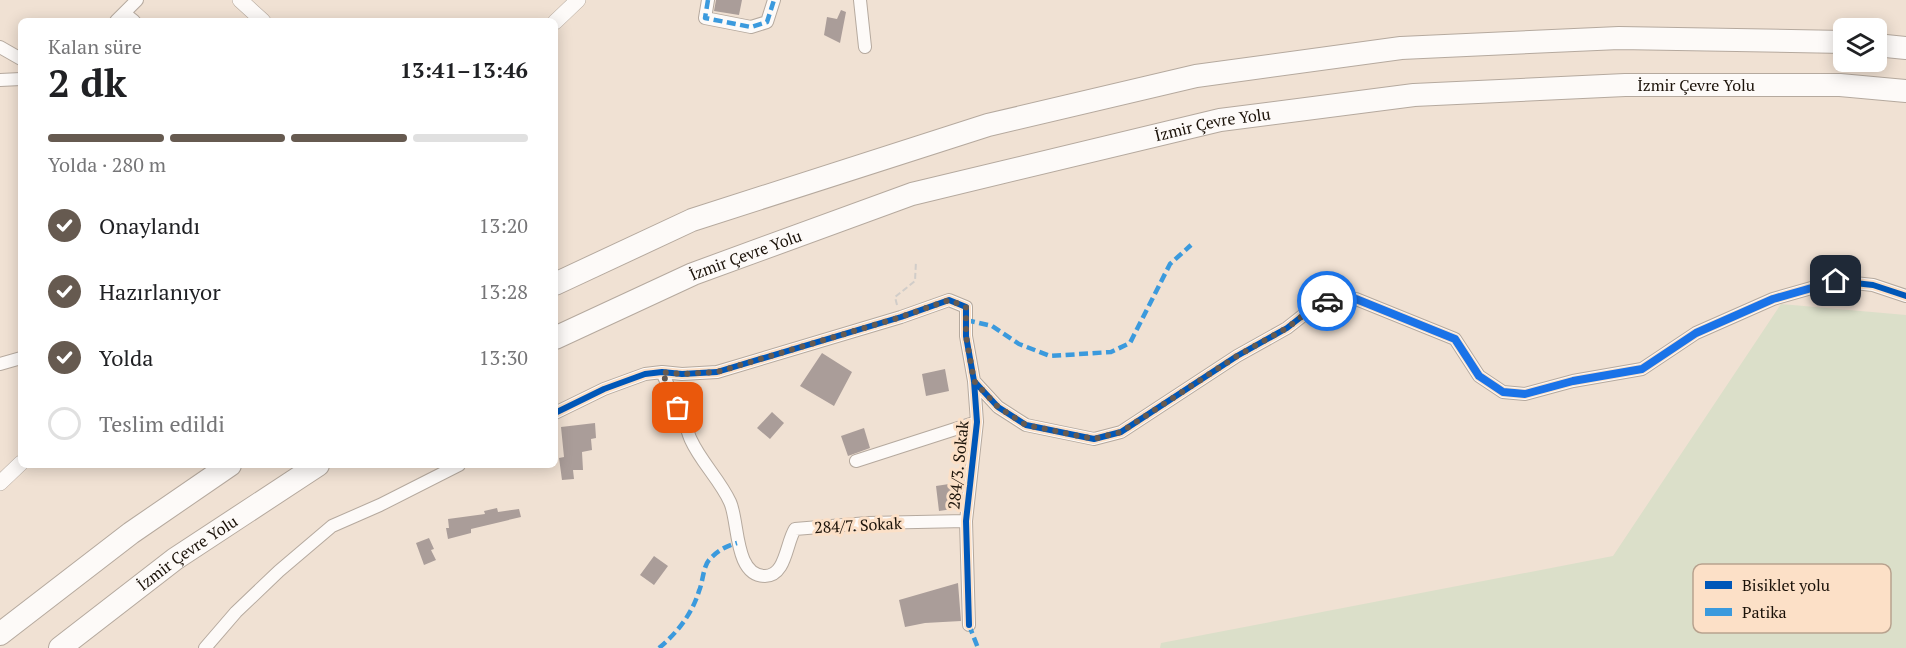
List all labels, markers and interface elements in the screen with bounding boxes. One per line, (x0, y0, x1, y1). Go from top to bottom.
map controls (1833, 18, 1887, 72)
button: layers (1833, 18, 1887, 72)
text: Kalan süre (48, 33, 142, 60)
text: 13:41–13:46 (400, 55, 528, 84)
text: 2 dk (48, 56, 127, 108)
street label: İzmir Çevre Yolu (1637, 74, 1755, 96)
street label: İzmir Çevre Yolu (1152, 103, 1272, 146)
text: Yolda · 280 m (48, 151, 166, 178)
icon: check (48, 209, 81, 242)
text: Onaylandı (99, 211, 200, 240)
text: 13:20 (479, 212, 528, 239)
street label: İzmir Çevre Yolu (686, 224, 805, 285)
pin (1810, 255, 1861, 306)
icon: home (1819, 264, 1852, 297)
courier (1297, 271, 1357, 331)
icon: check (48, 275, 81, 308)
text: Hazırlanıyor (99, 277, 221, 306)
text: 13:28 (479, 278, 528, 305)
icon: car (1311, 285, 1344, 318)
icon: check (48, 341, 81, 374)
text: Yolda (99, 343, 153, 372)
text: 13:30 (479, 344, 528, 371)
pin (652, 382, 703, 433)
icon: bag (661, 391, 694, 424)
text: Teslim edildi (99, 409, 225, 438)
street label: 284/3. Sokak (942, 419, 974, 511)
street label: İzmir Çevre Yolu (132, 510, 242, 595)
street label: 284/7. Sokak (814, 512, 903, 538)
legend (1693, 564, 1891, 633)
text: Bisiklet yolu (1742, 574, 1830, 596)
text: Patika (1742, 601, 1787, 623)

